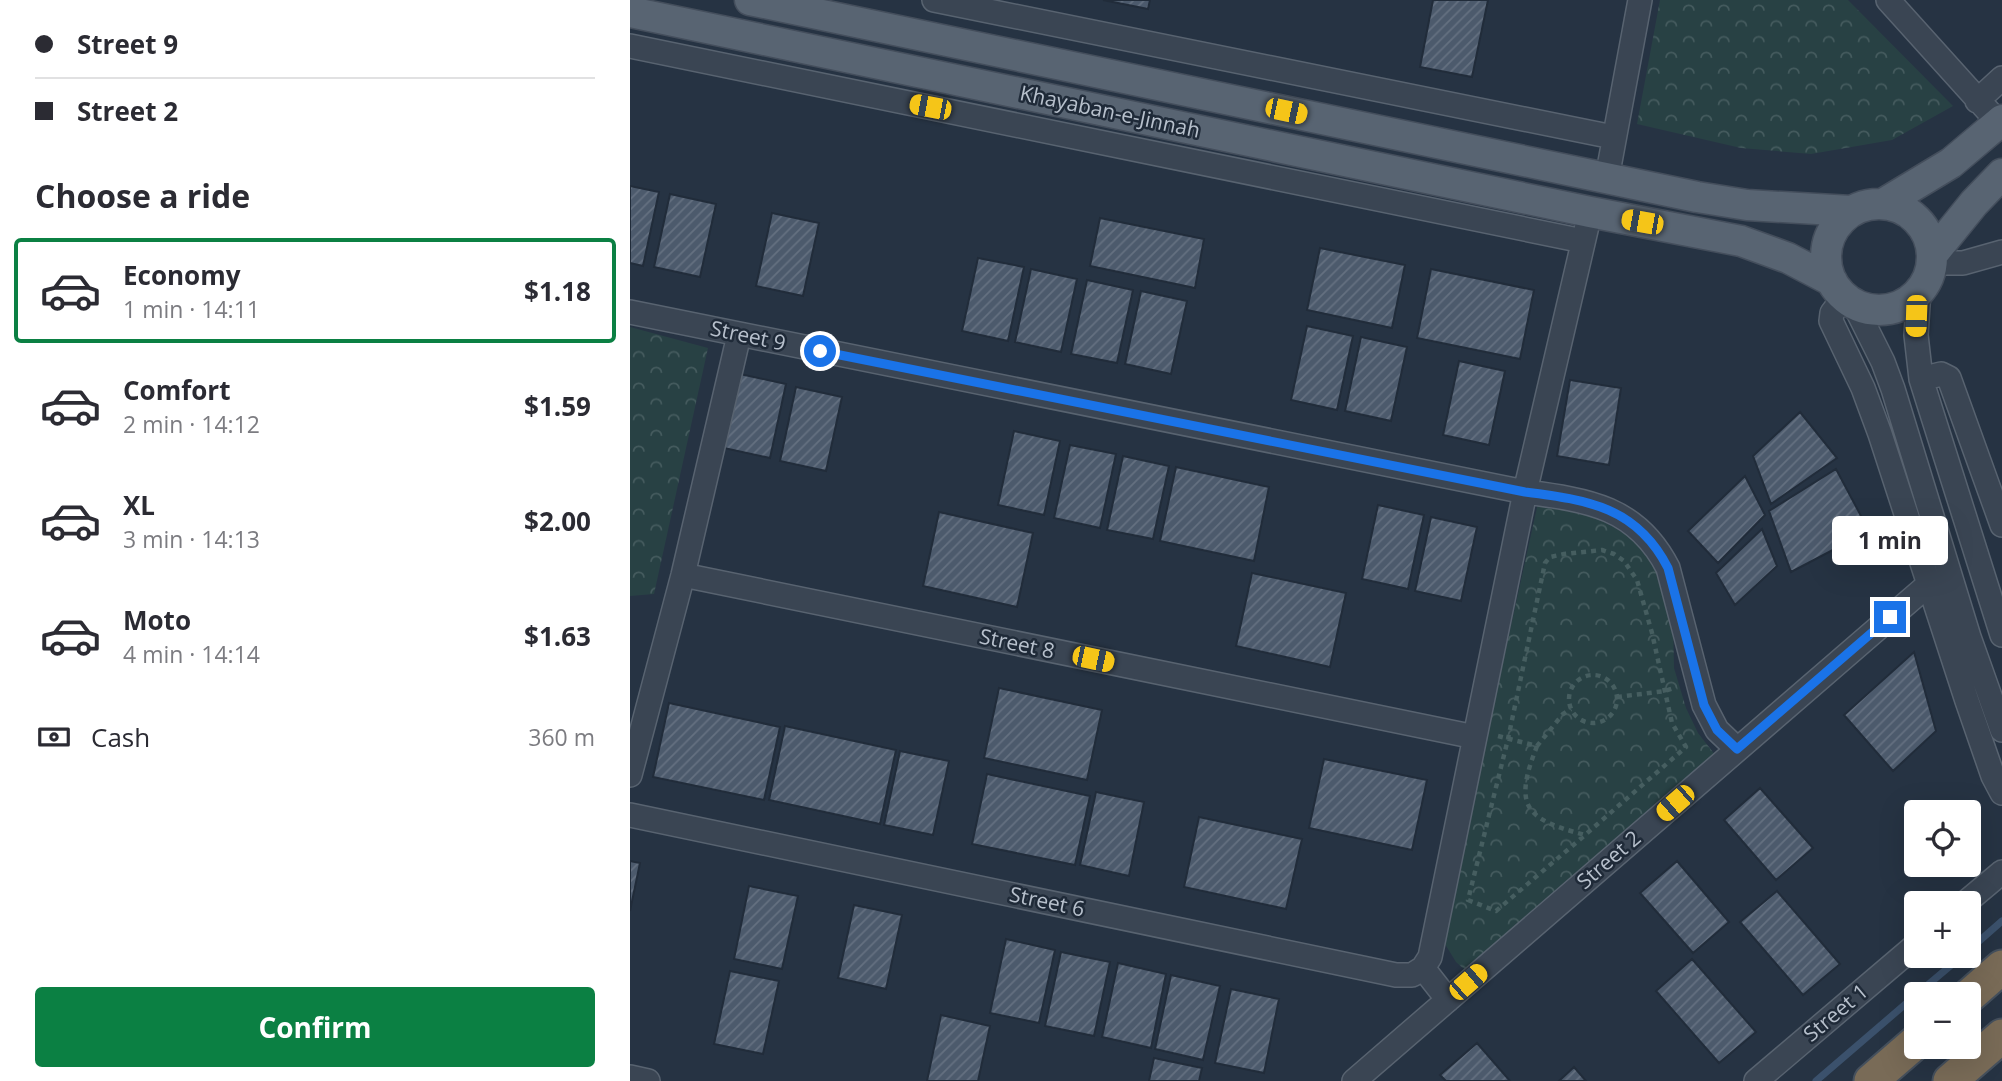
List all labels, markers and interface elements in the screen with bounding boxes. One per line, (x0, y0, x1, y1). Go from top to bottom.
text: Street 9 (77, 26, 178, 62)
street label: Khayaban-e-Jinnah (1018, 78, 1203, 144)
text: Street 2 (77, 93, 178, 129)
car (908, 93, 953, 121)
car (1264, 96, 1309, 126)
text: Choose a ride (35, 174, 250, 217)
car (1620, 208, 1665, 236)
text: Economy (123, 257, 241, 293)
icon: car (39, 259, 102, 322)
text: $1.18 (524, 273, 591, 309)
text: 1 min · 14:11 (123, 293, 260, 325)
car (1905, 295, 1928, 337)
street label: Street 9 (708, 313, 788, 357)
route start (804, 335, 836, 367)
text: Comfort (123, 372, 230, 408)
icon: car (39, 374, 102, 437)
text: $1.59 (524, 388, 591, 424)
text: 2 min · 14:12 (123, 408, 260, 440)
text: XL (123, 487, 155, 523)
icon: car (39, 489, 102, 552)
text: $2.00 (524, 503, 591, 539)
callout: 1 min (1832, 516, 1948, 564)
text: 3 min · 14:13 (123, 523, 260, 555)
text: 1 min (1858, 524, 1922, 556)
route end (1874, 601, 1906, 633)
text: Moto (123, 602, 191, 638)
icon: car (39, 604, 102, 667)
text: $1.63 (524, 618, 591, 654)
street label: Street 8 (977, 621, 1057, 665)
text: 4 min · 14:14 (123, 638, 260, 670)
car (1071, 644, 1116, 674)
icon: cash (35, 718, 73, 756)
text: Cash (91, 719, 150, 755)
text: 360 m (528, 721, 595, 753)
car (1653, 781, 1698, 825)
map controls (1904, 800, 1981, 1059)
button: locate (1904, 800, 1981, 877)
street label: Street 2 (1570, 824, 1646, 895)
street label: Street 6 (1007, 879, 1087, 923)
button: + (1904, 891, 1981, 968)
car (1446, 960, 1491, 1004)
street label: Street 1 (1797, 977, 1874, 1047)
button: − (1904, 982, 1981, 1059)
button: Confirm (35, 987, 595, 1067)

